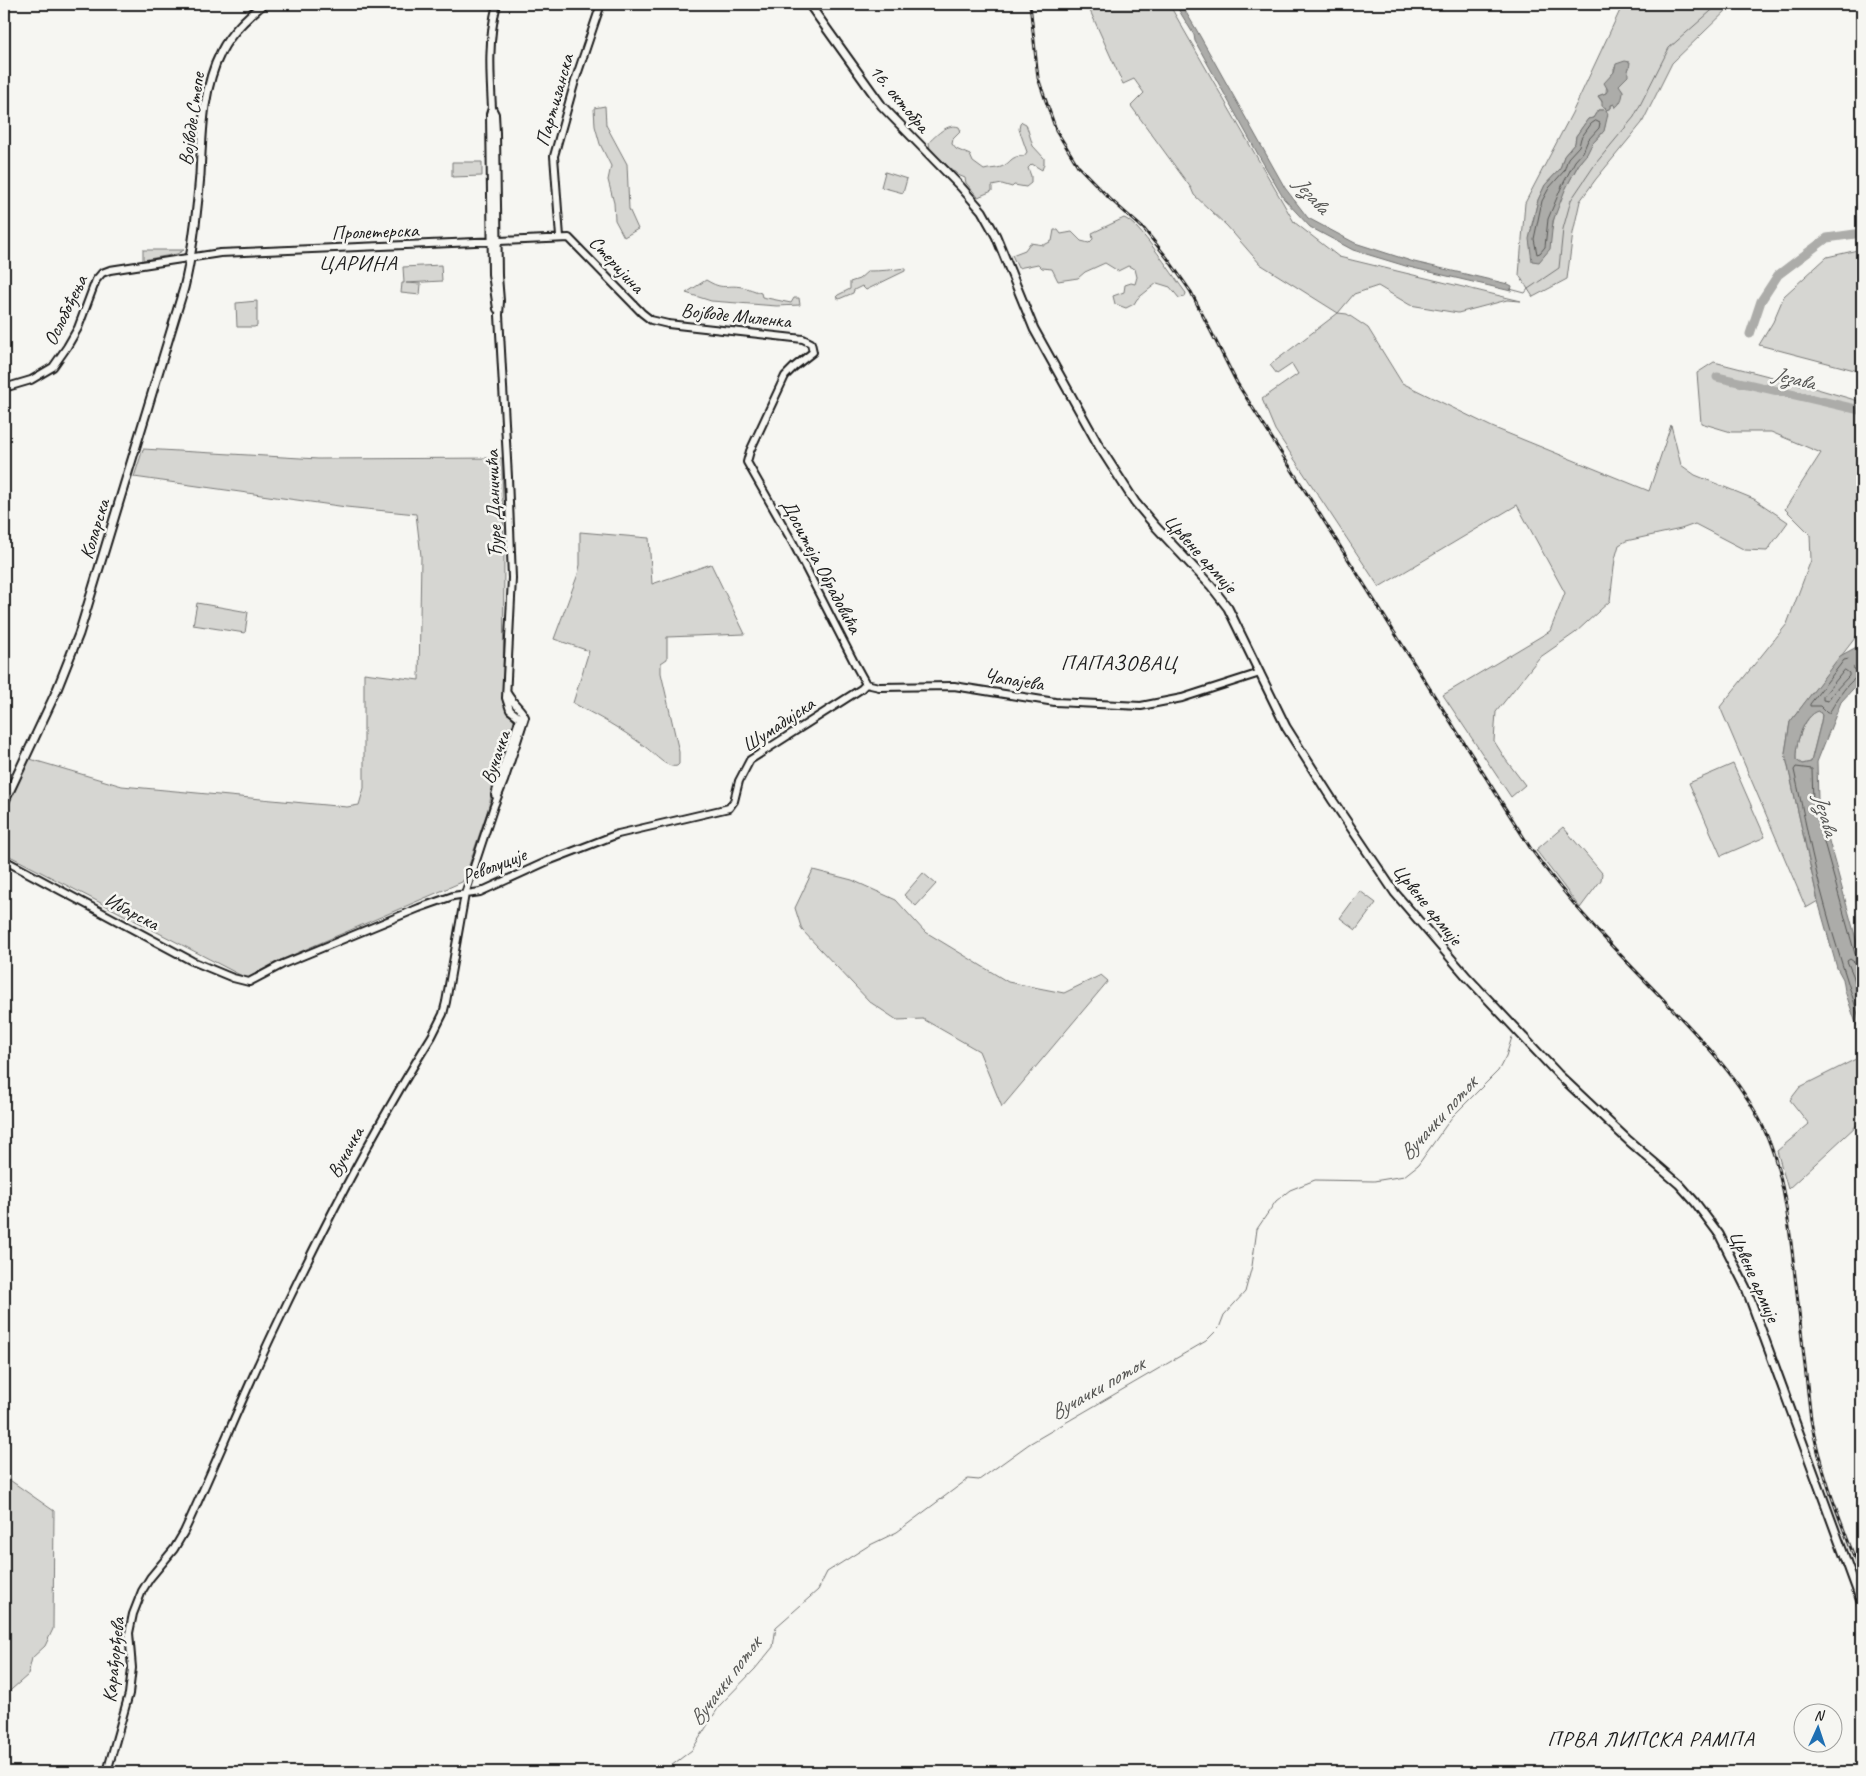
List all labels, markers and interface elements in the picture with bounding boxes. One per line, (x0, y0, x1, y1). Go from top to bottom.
street label: Партизанска (529, 50, 580, 149)
street label: 16. октобра (864, 59, 937, 139)
street label: Војводе Степе (173, 70, 211, 167)
water label: Језава (1286, 169, 1337, 222)
street label: Пролетерска (331, 217, 420, 246)
street label: Стеријина (584, 230, 651, 300)
district label: ЦАРИНА (319, 249, 397, 277)
street label: Ослобођења (38, 270, 94, 350)
street label: Војводе Миленка (680, 297, 794, 334)
water label: Језава (1768, 360, 1820, 397)
street label: Ђуре Даничића (479, 448, 509, 558)
street label: Коларска (74, 494, 116, 562)
street label: Доситеја Обрадовића (776, 495, 868, 639)
street label: Црвене армије (1159, 509, 1244, 599)
district label: ПАПАЗОВАЦ (1061, 649, 1179, 677)
street label: Чапајева (982, 662, 1047, 697)
street label: Шумадијска (737, 690, 820, 758)
street label: Вучачка (475, 726, 517, 787)
water label: Језава (1806, 789, 1845, 841)
street label: Револуције (459, 841, 531, 889)
street label: Црвене армије (1387, 858, 1469, 951)
street label: Ибарска (100, 887, 165, 937)
water label: Вучачки поток (1393, 1068, 1485, 1166)
street label: Вучачка (321, 1121, 370, 1182)
street label: Црвене армије (1723, 1226, 1786, 1327)
water label: Вучачки поток (1045, 1349, 1152, 1425)
street label: Карађорђева (97, 1614, 131, 1704)
water label: Вучачки поток (683, 1629, 769, 1731)
north arrow (1794, 1704, 1844, 1754)
text: N (1814, 1707, 1826, 1724)
district label: ПРВА ЛИПСКА РАМПА (1547, 1725, 1755, 1753)

